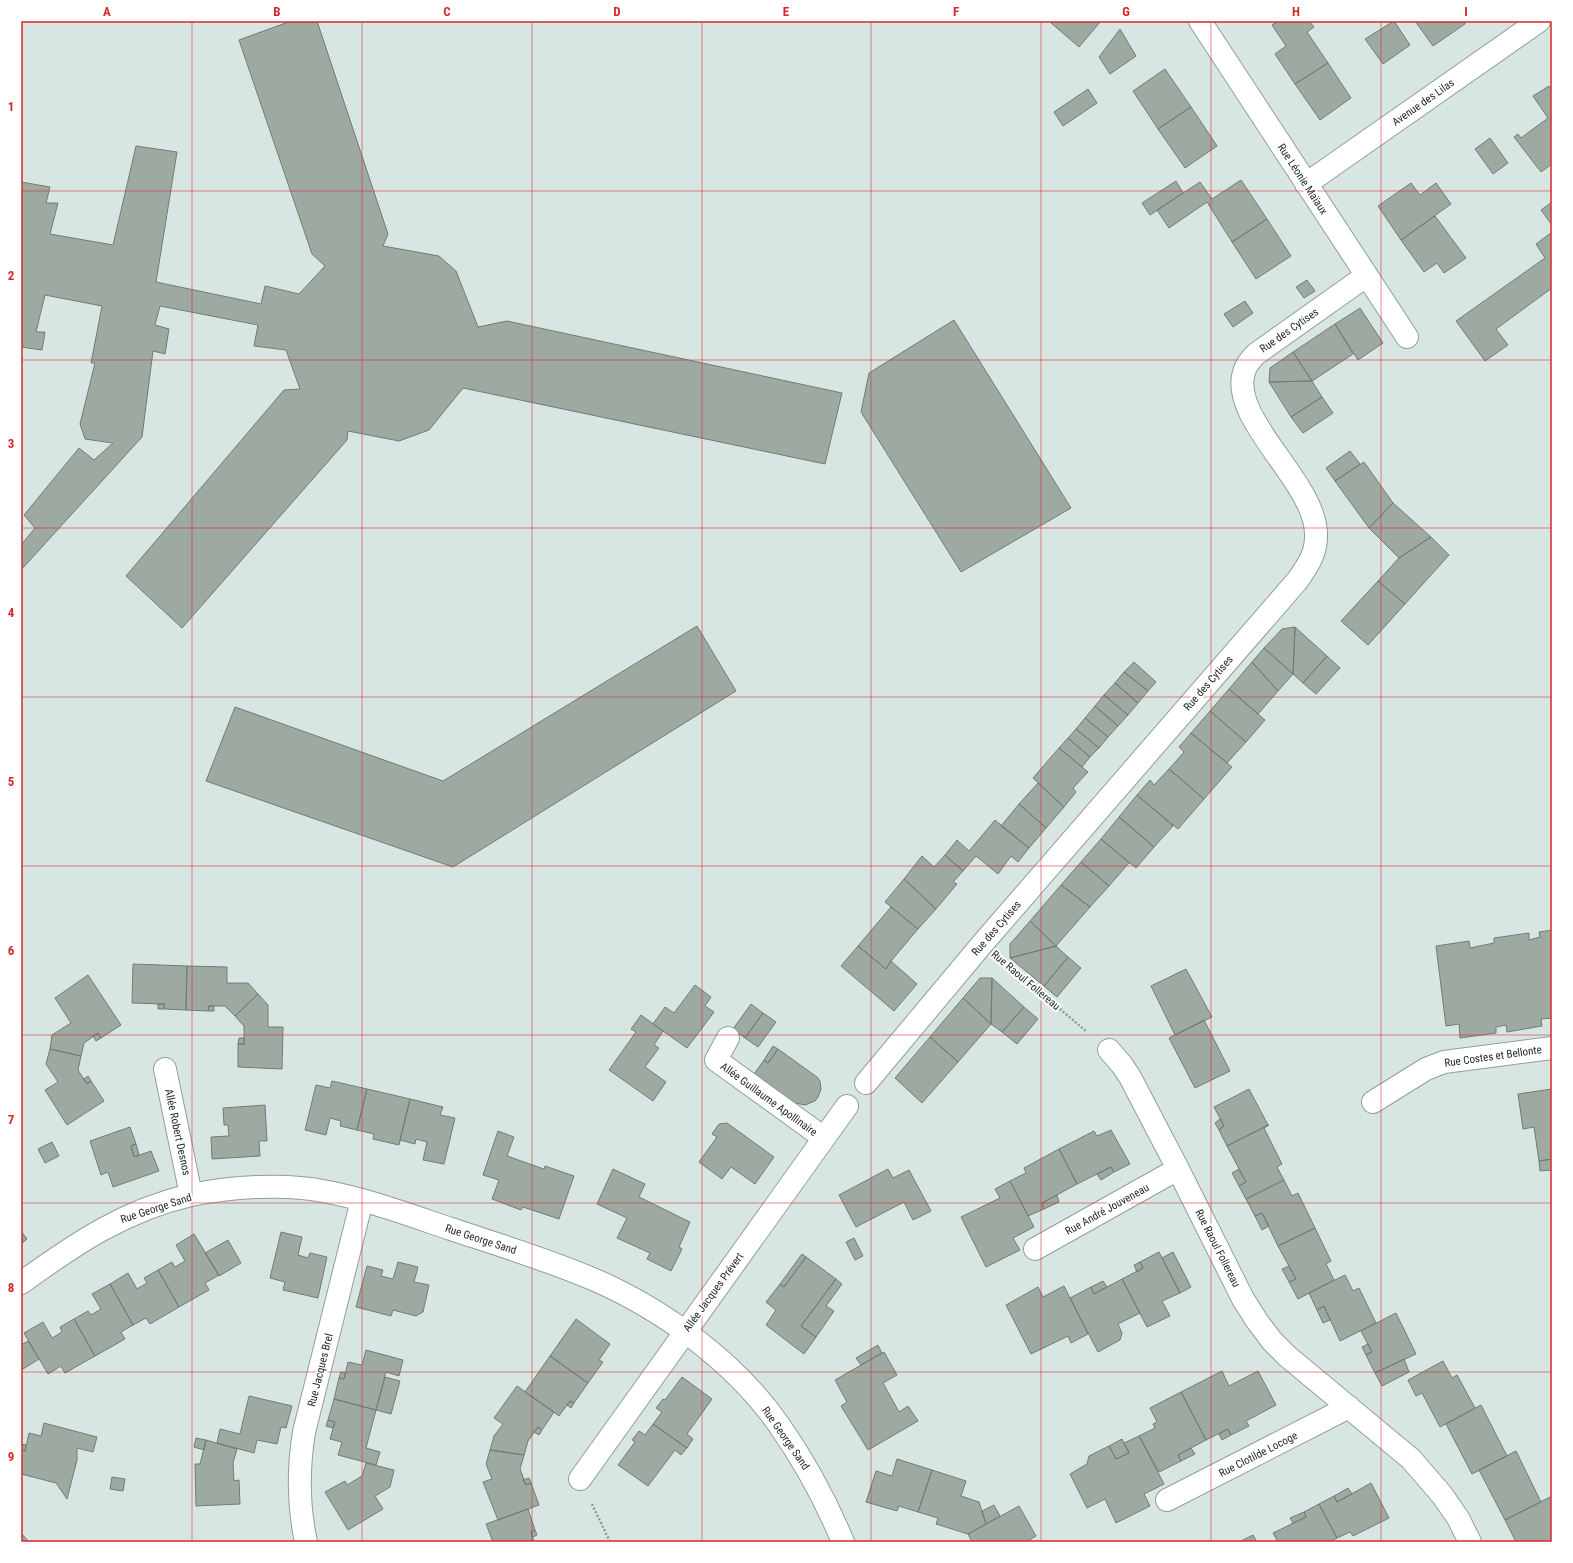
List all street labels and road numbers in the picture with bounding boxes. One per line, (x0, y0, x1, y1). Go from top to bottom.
street label: Avenue des Lilas (1390, 76, 1457, 129)
street label: Rue Léonie Maïaux (1275, 141, 1330, 217)
street label: Rue des Cytises (1257, 305, 1321, 355)
street label: Rue des Cytises (1181, 653, 1236, 714)
street label: Rue des Cytises (969, 898, 1024, 959)
street label: Rue Raoul Follereau (989, 948, 1063, 1013)
street label: Rue Costes et Bellonte (1444, 1043, 1542, 1070)
street label: Allée Guillaume Apollinaire (718, 1060, 820, 1139)
street label: Allée Robert Desnos (162, 1088, 193, 1176)
street label: Rue André Jouveneau (1063, 1181, 1151, 1238)
street label: Rue George Sand (119, 1191, 193, 1226)
street label: Rue Raoul Follereau (1192, 1207, 1243, 1289)
street label: Rue George Sand (444, 1222, 518, 1257)
street label: Allée Jacques Prévert (680, 1250, 746, 1334)
street label: Rue Jacques Brel (305, 1332, 336, 1408)
street label: Rue George Sand (759, 1404, 812, 1472)
street label: Rue Clotilde Locoge (1217, 1429, 1300, 1480)

